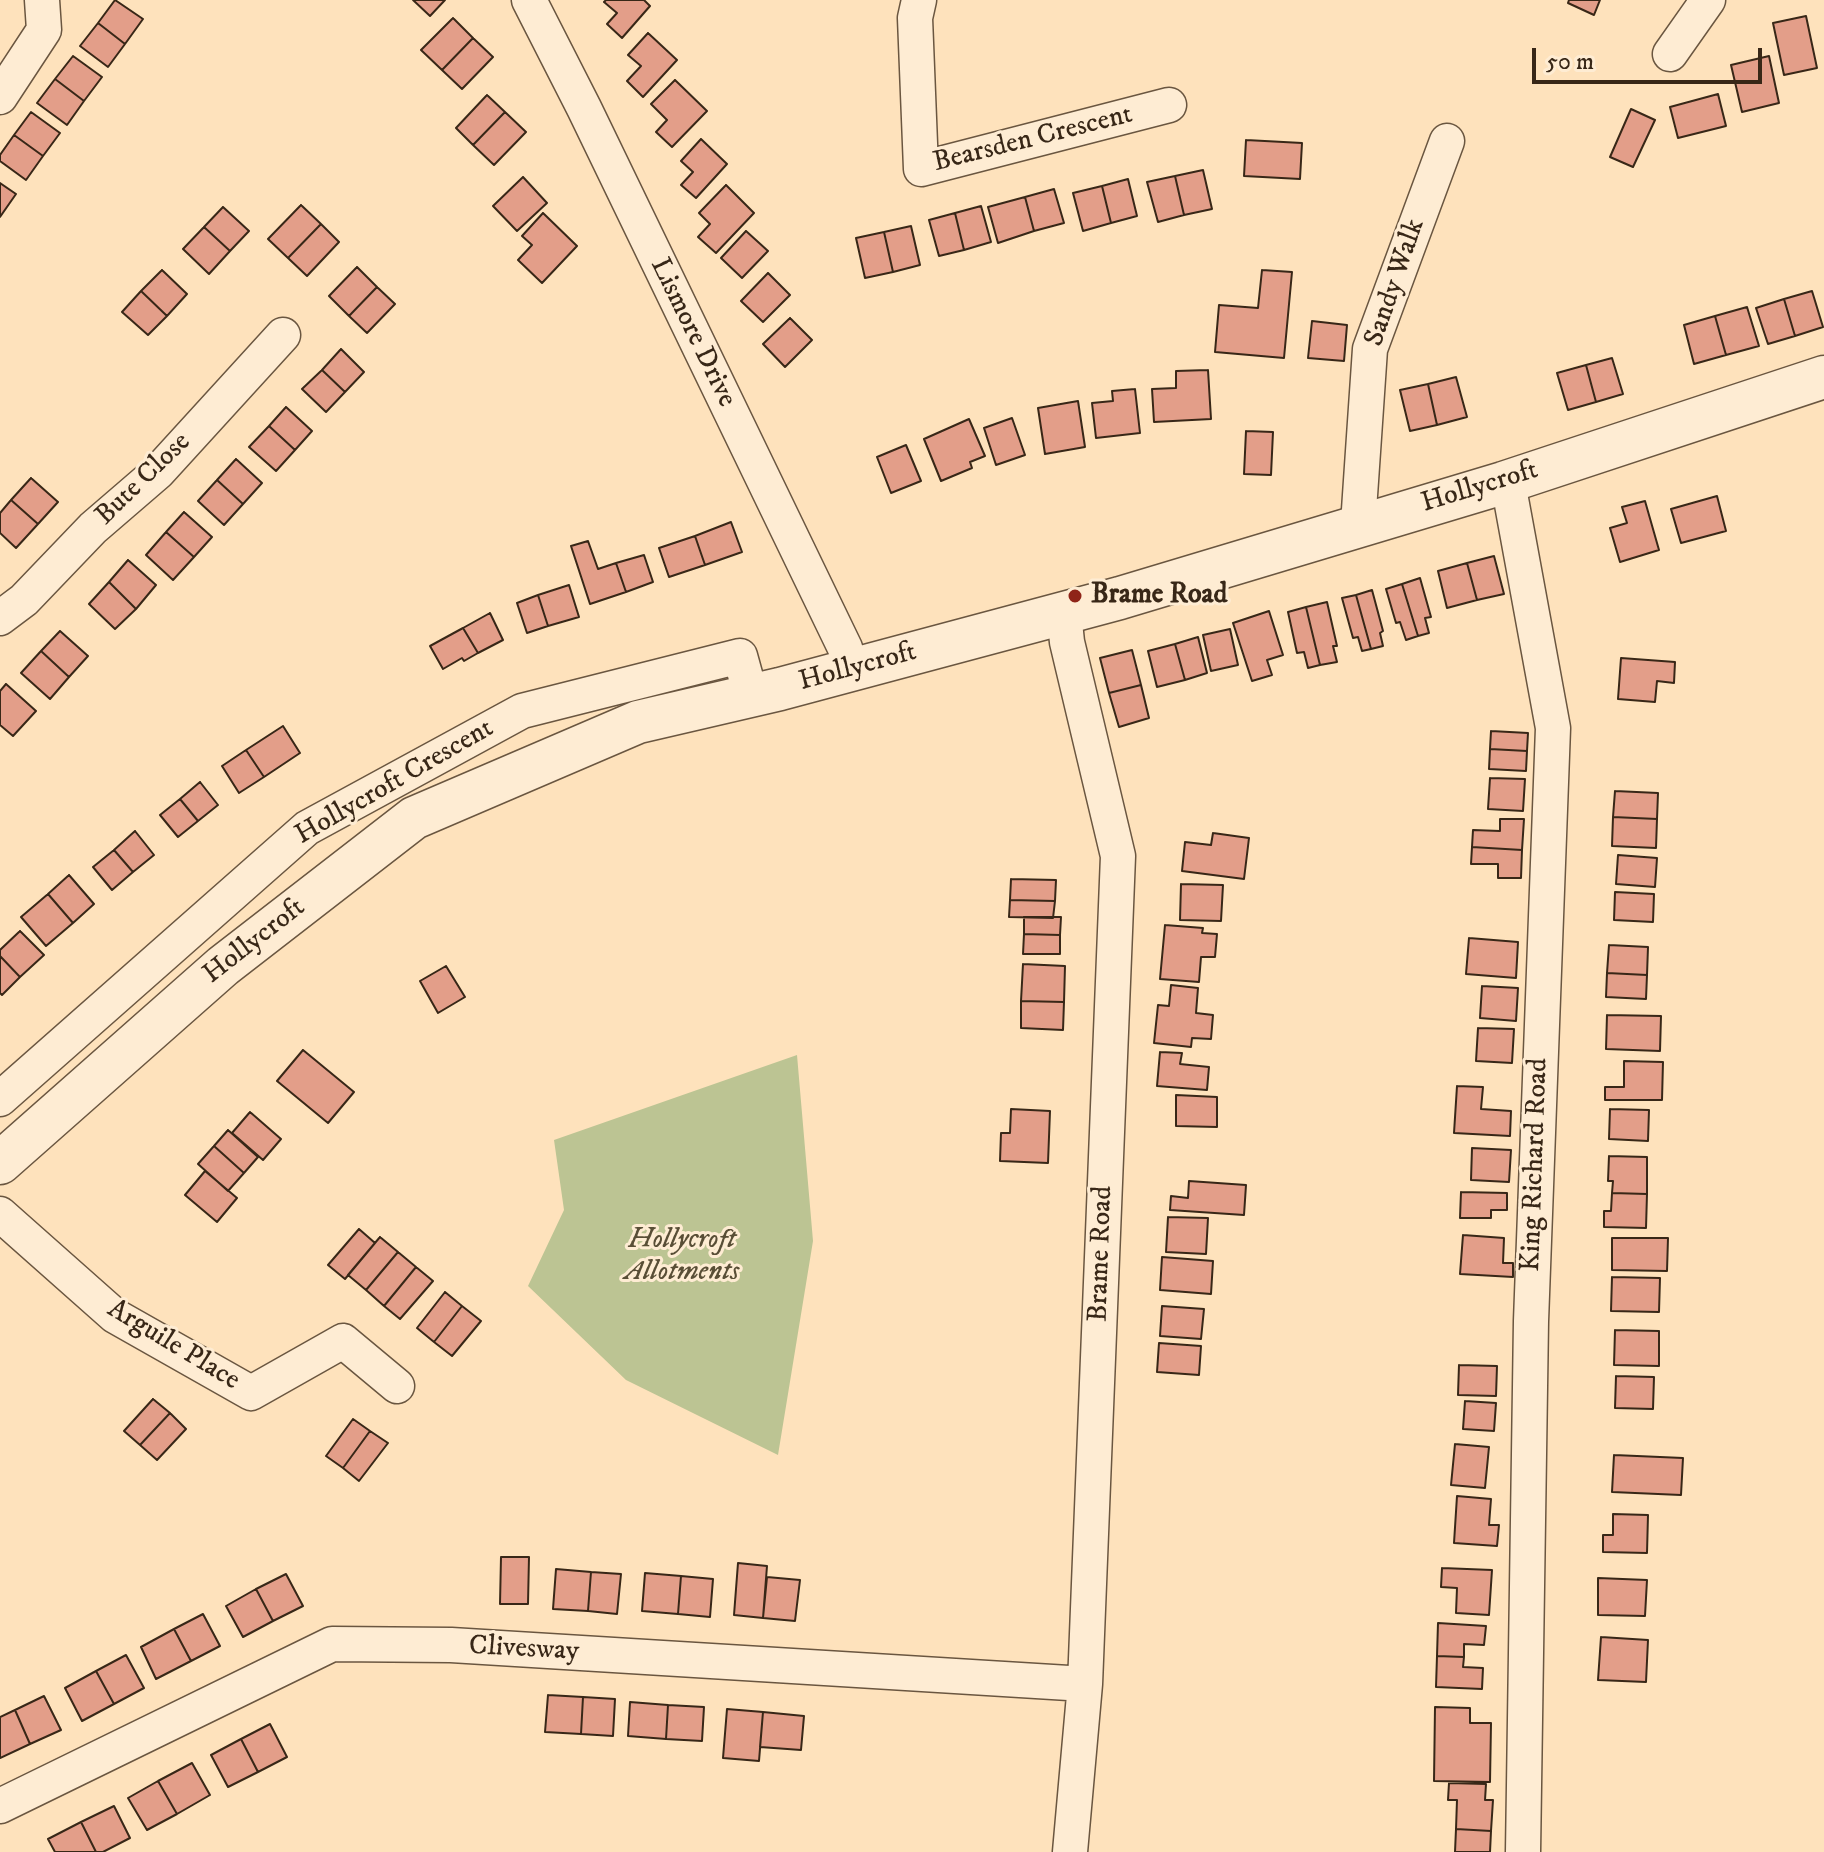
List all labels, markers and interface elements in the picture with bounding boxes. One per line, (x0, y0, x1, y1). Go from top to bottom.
scale bar (1536, 32, 1766, 82)
text: 50 m (1546, 47, 1594, 77)
street label: Bearsden Crescent (930, 99, 1136, 181)
street label: Sandy Walk (1359, 215, 1433, 351)
street label: Lismore Drive (641, 253, 743, 413)
street label: Bute Close (89, 426, 199, 534)
street label: Hollycroft (1418, 454, 1542, 522)
place label: Brame Road (1091, 579, 1227, 613)
marker: Brame Road (1066, 587, 1084, 605)
street label: Hollycroft (796, 636, 920, 700)
street label: Hollycroft Crescent (290, 713, 500, 853)
street label: Hollycroft (197, 892, 313, 992)
street label: King Richard Road (1515, 1058, 1557, 1272)
street label: Brame Road (1083, 1185, 1121, 1323)
park label: Hollycroft Allotments (625, 1224, 739, 1290)
street label: Arguile Place (101, 1293, 245, 1399)
street label: Clivesway (468, 1630, 580, 1670)

